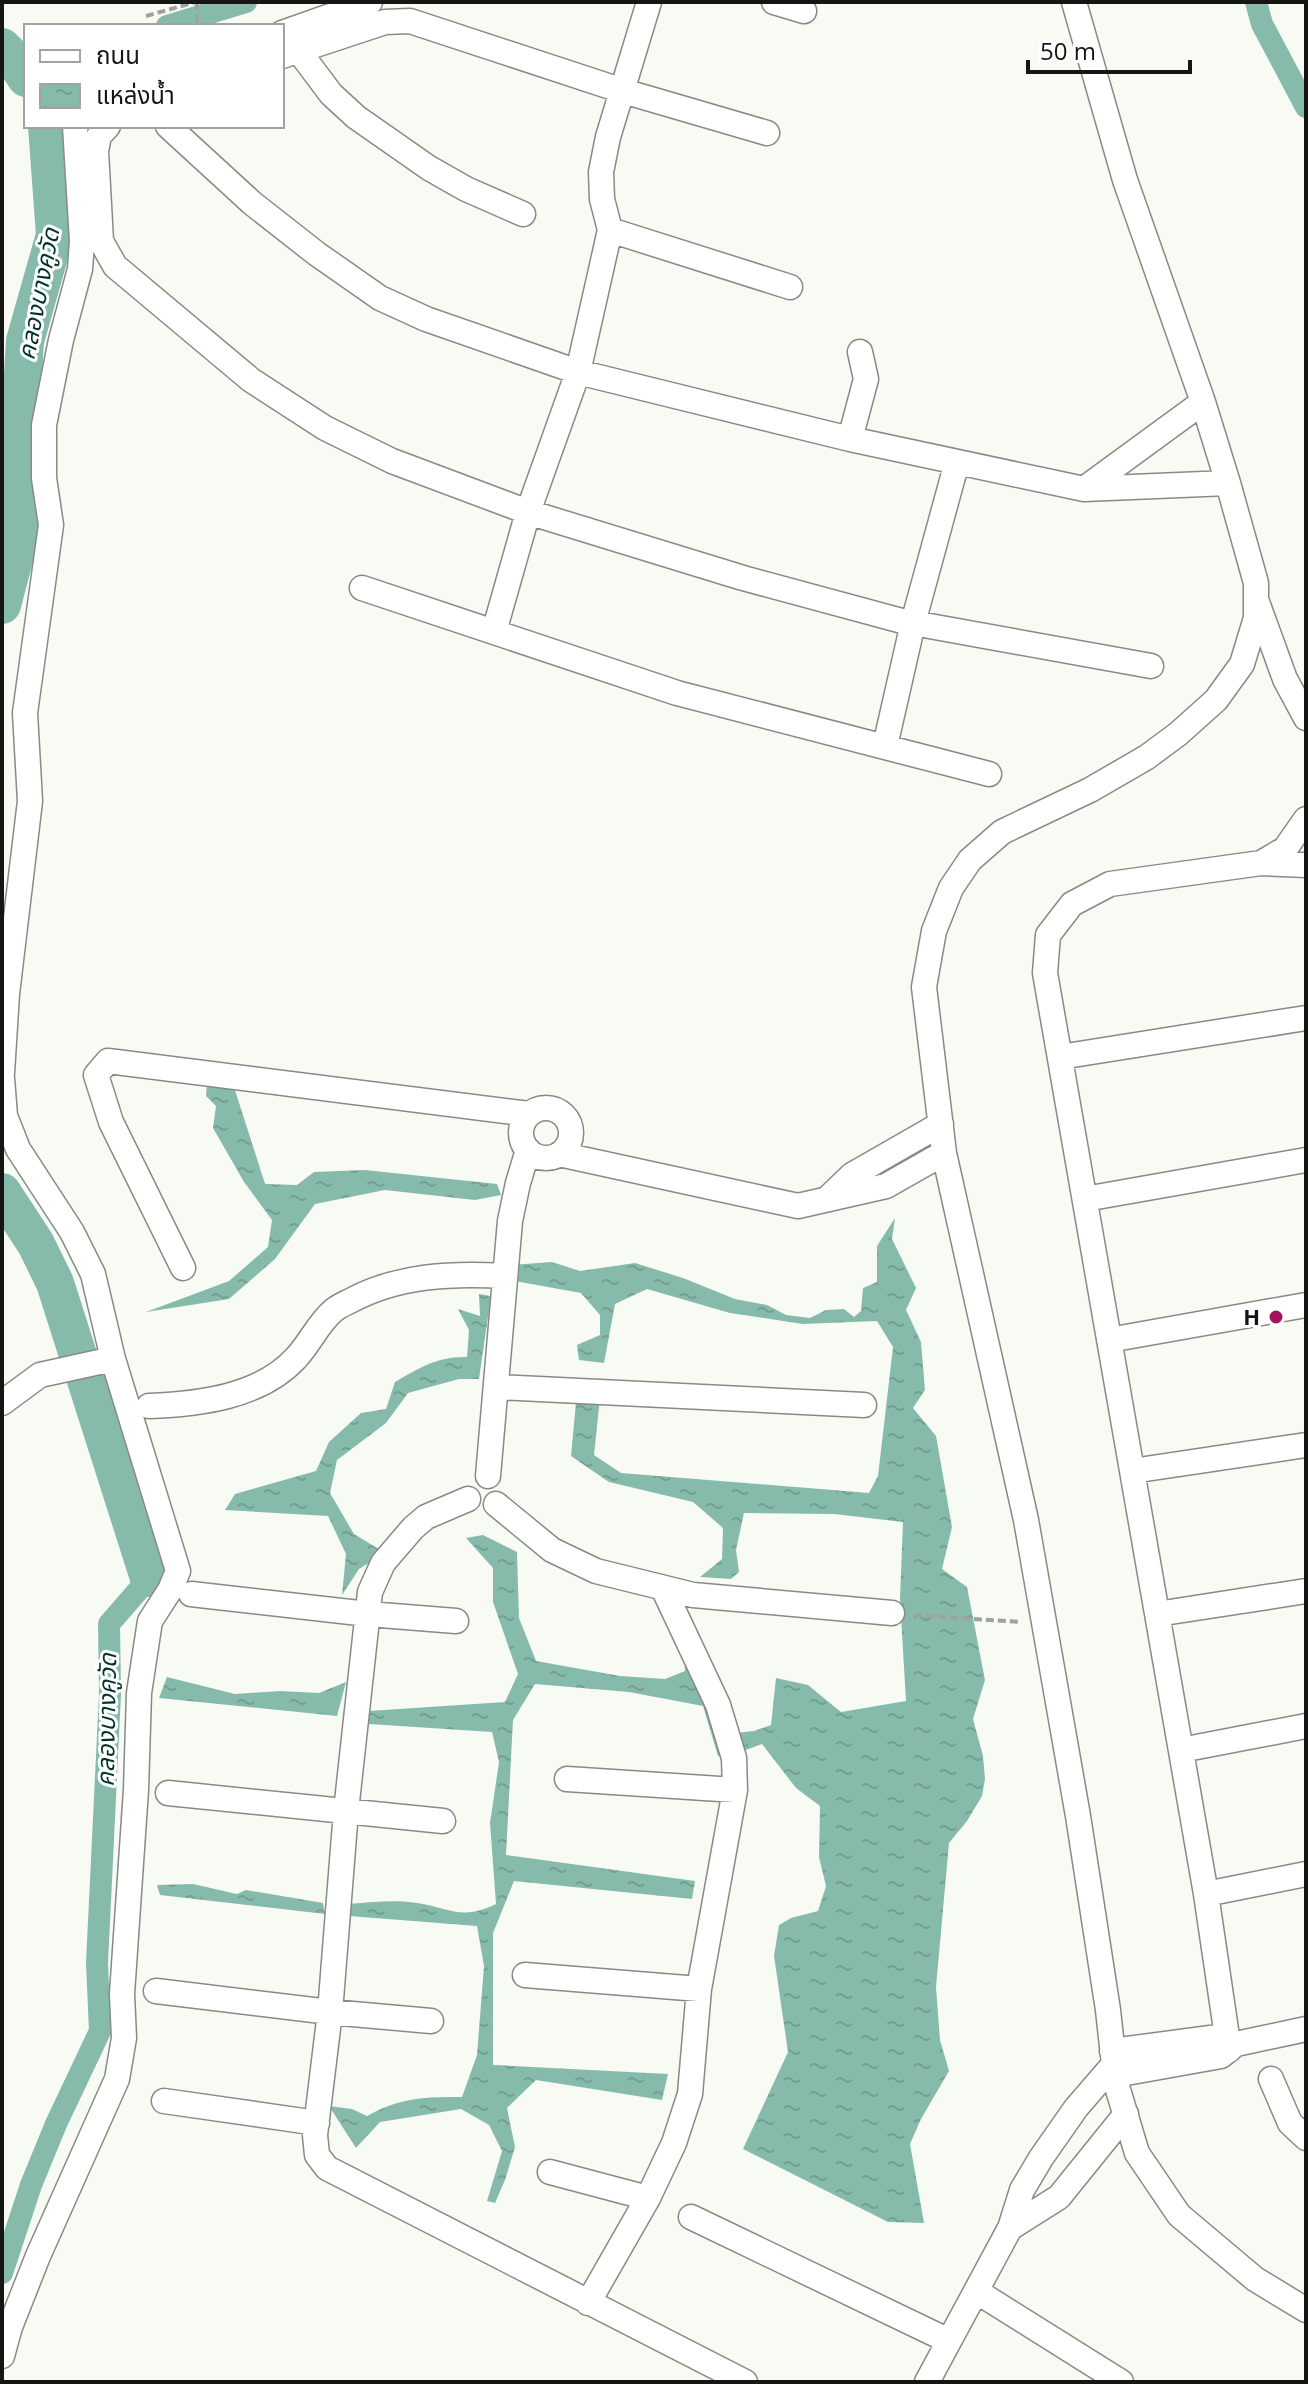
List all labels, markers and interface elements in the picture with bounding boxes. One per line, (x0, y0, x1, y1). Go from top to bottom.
legend (24, 24, 284, 128)
scale bar (1028, 24, 1190, 74)
text: 50 m (1040, 34, 1096, 67)
text: ถนน (96, 38, 140, 71)
text: แหล่งน้ำ (96, 78, 175, 111)
water label: คลองบางคูวัด (9, 224, 67, 362)
place label: H (1243, 1301, 1260, 1331)
marker: H (1267, 1308, 1285, 1326)
water label: คลองบางคูวัด (88, 1652, 123, 1787)

